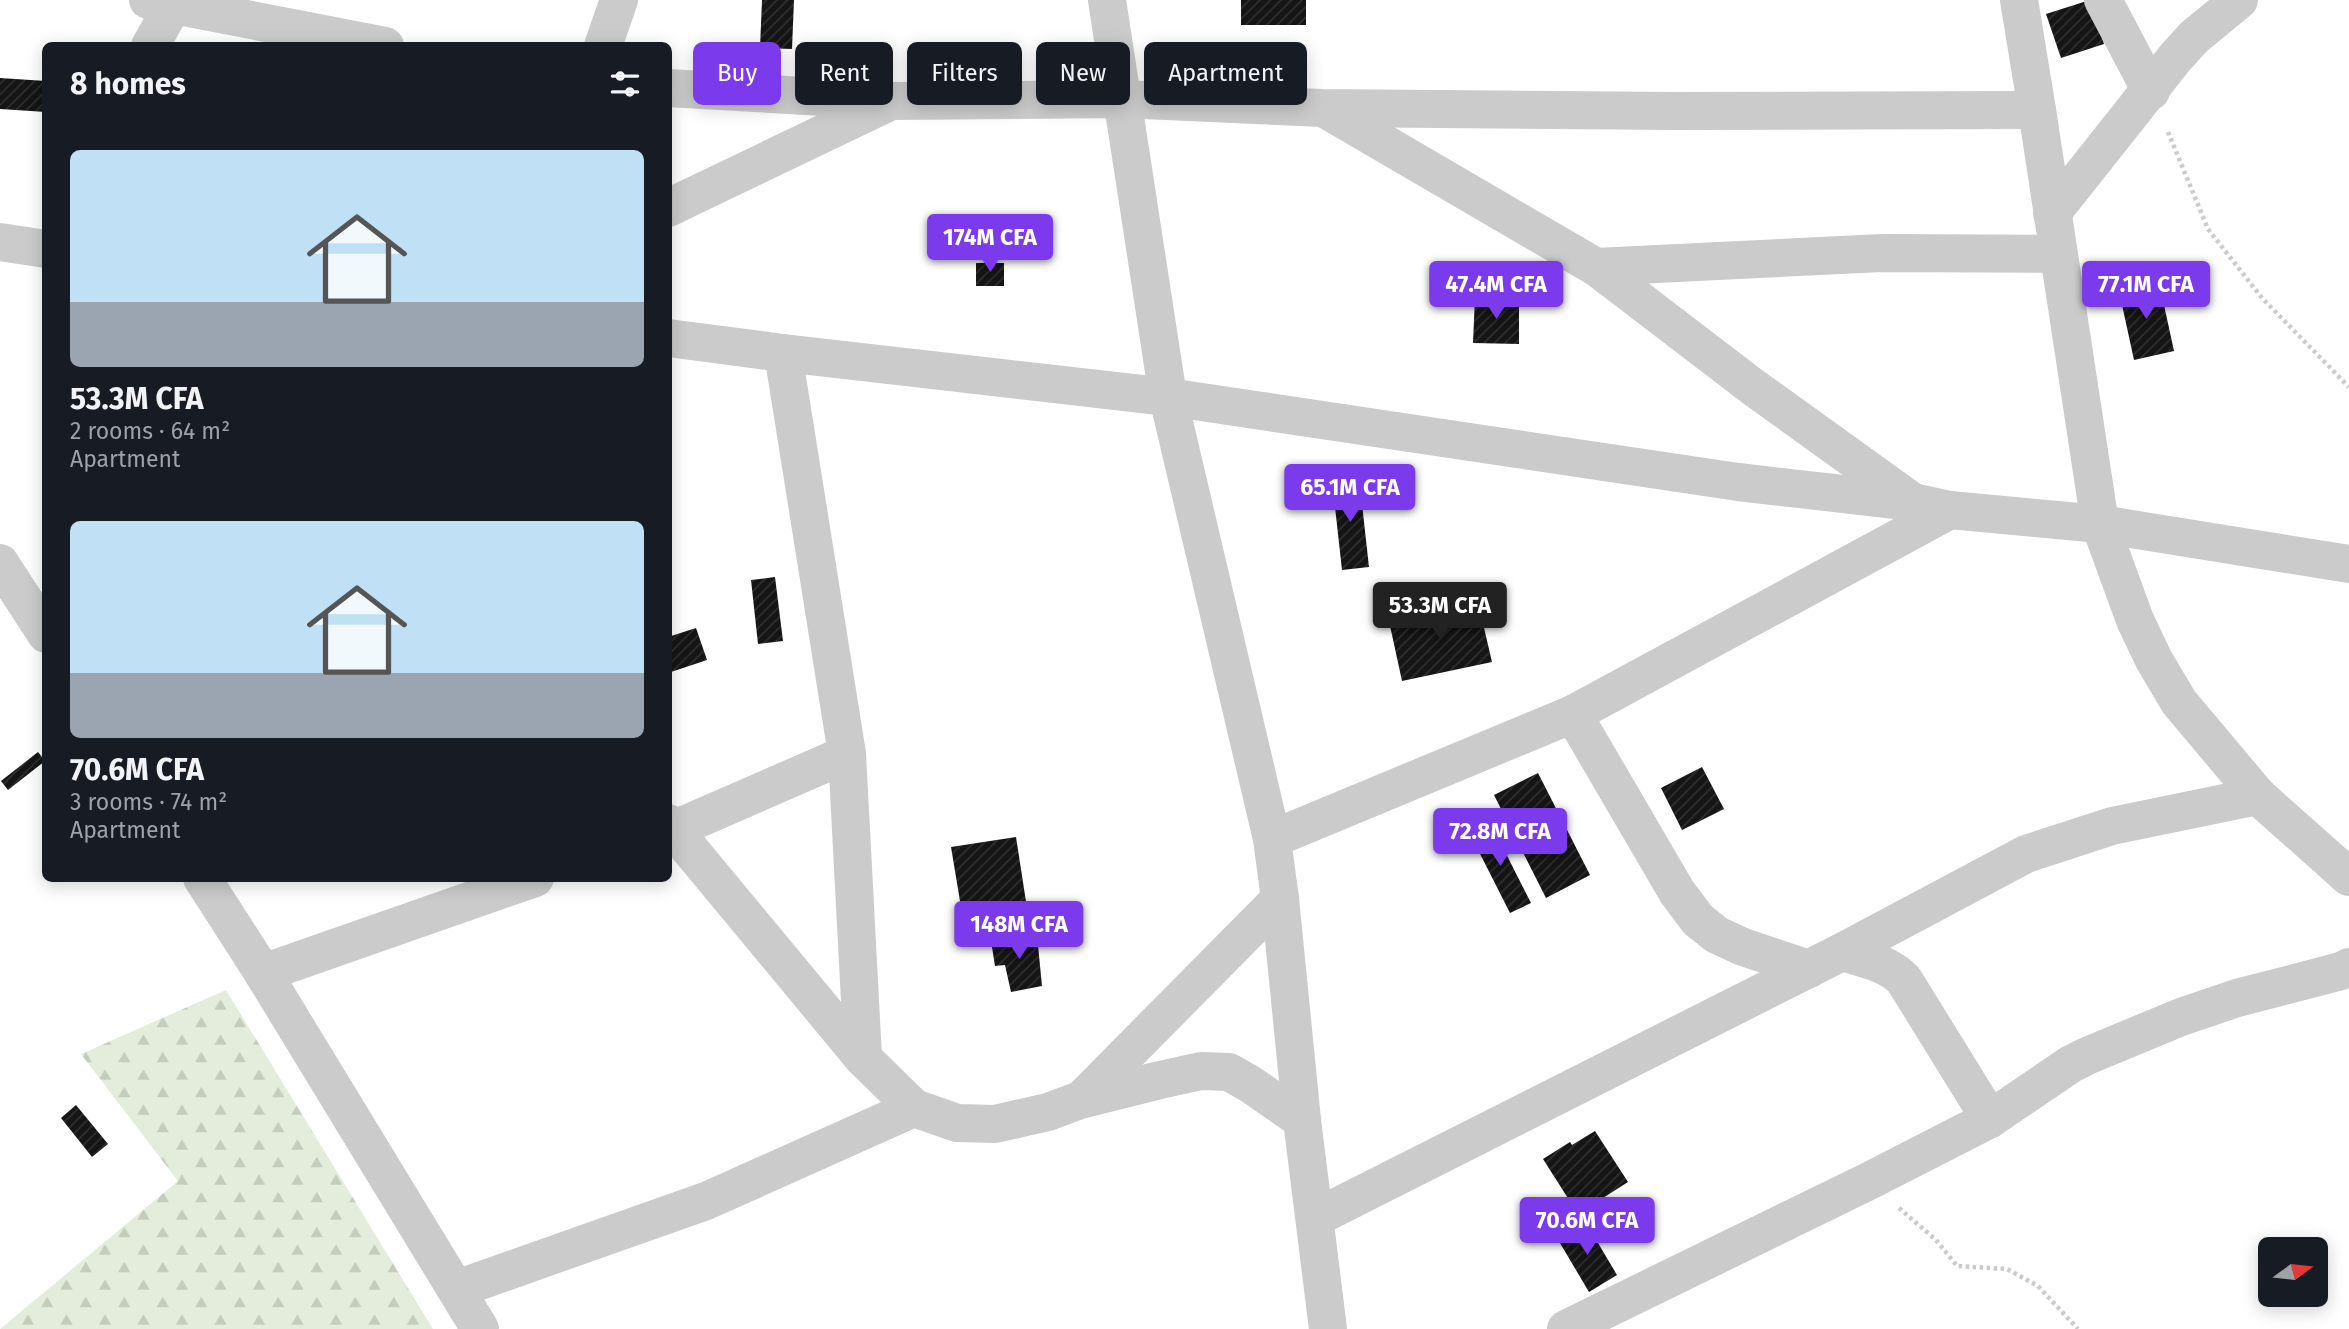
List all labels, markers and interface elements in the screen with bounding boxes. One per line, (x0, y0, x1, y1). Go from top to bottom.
chip: Buy (693, 42, 781, 105)
chip: Rent (795, 42, 893, 105)
chip: Filters (907, 42, 1022, 105)
chip: New (1036, 42, 1130, 105)
chip: Apartment (1144, 42, 1307, 105)
icon: filters (606, 65, 644, 103)
text: 8 homes (70, 66, 186, 102)
icon: home (294, 196, 420, 322)
pin: 174M CFA (918, 215, 1062, 274)
text: 174M CFA (943, 223, 1037, 251)
pin: 47.4M CFA (1416, 262, 1576, 321)
pin: 77.1M CFA (2066, 262, 2226, 321)
text: 47.4M CFA (1445, 270, 1547, 298)
text: 77.1M CFA (2098, 270, 2194, 298)
text: 53.3M CFA (70, 381, 203, 417)
text: 2 rooms · 64 m² (70, 417, 230, 445)
text: Apartment (70, 445, 180, 473)
pin: 65.1M CFA (1270, 464, 1430, 524)
text: 65.1M CFA (1300, 473, 1400, 501)
icon: home (294, 567, 420, 693)
pin: 53.3M CFA (1360, 582, 1520, 642)
text: 53.3M CFA (1389, 591, 1491, 619)
text: 70.6M CFA (70, 752, 204, 788)
text: 3 rooms · 74 m² (70, 788, 227, 816)
pin: 72.8M CFA (1420, 808, 1580, 868)
text: Apartment (70, 816, 180, 844)
text: 72.8M CFA (1449, 817, 1551, 845)
pin: 148M CFA (947, 902, 1091, 961)
text: 148M CFA (970, 910, 1068, 938)
pin: 70.6M CFA (1507, 1198, 1667, 1257)
text: 70.6M CFA (1536, 1206, 1638, 1234)
north arrow (2258, 1237, 2328, 1307)
map controls (2258, 1237, 2328, 1307)

